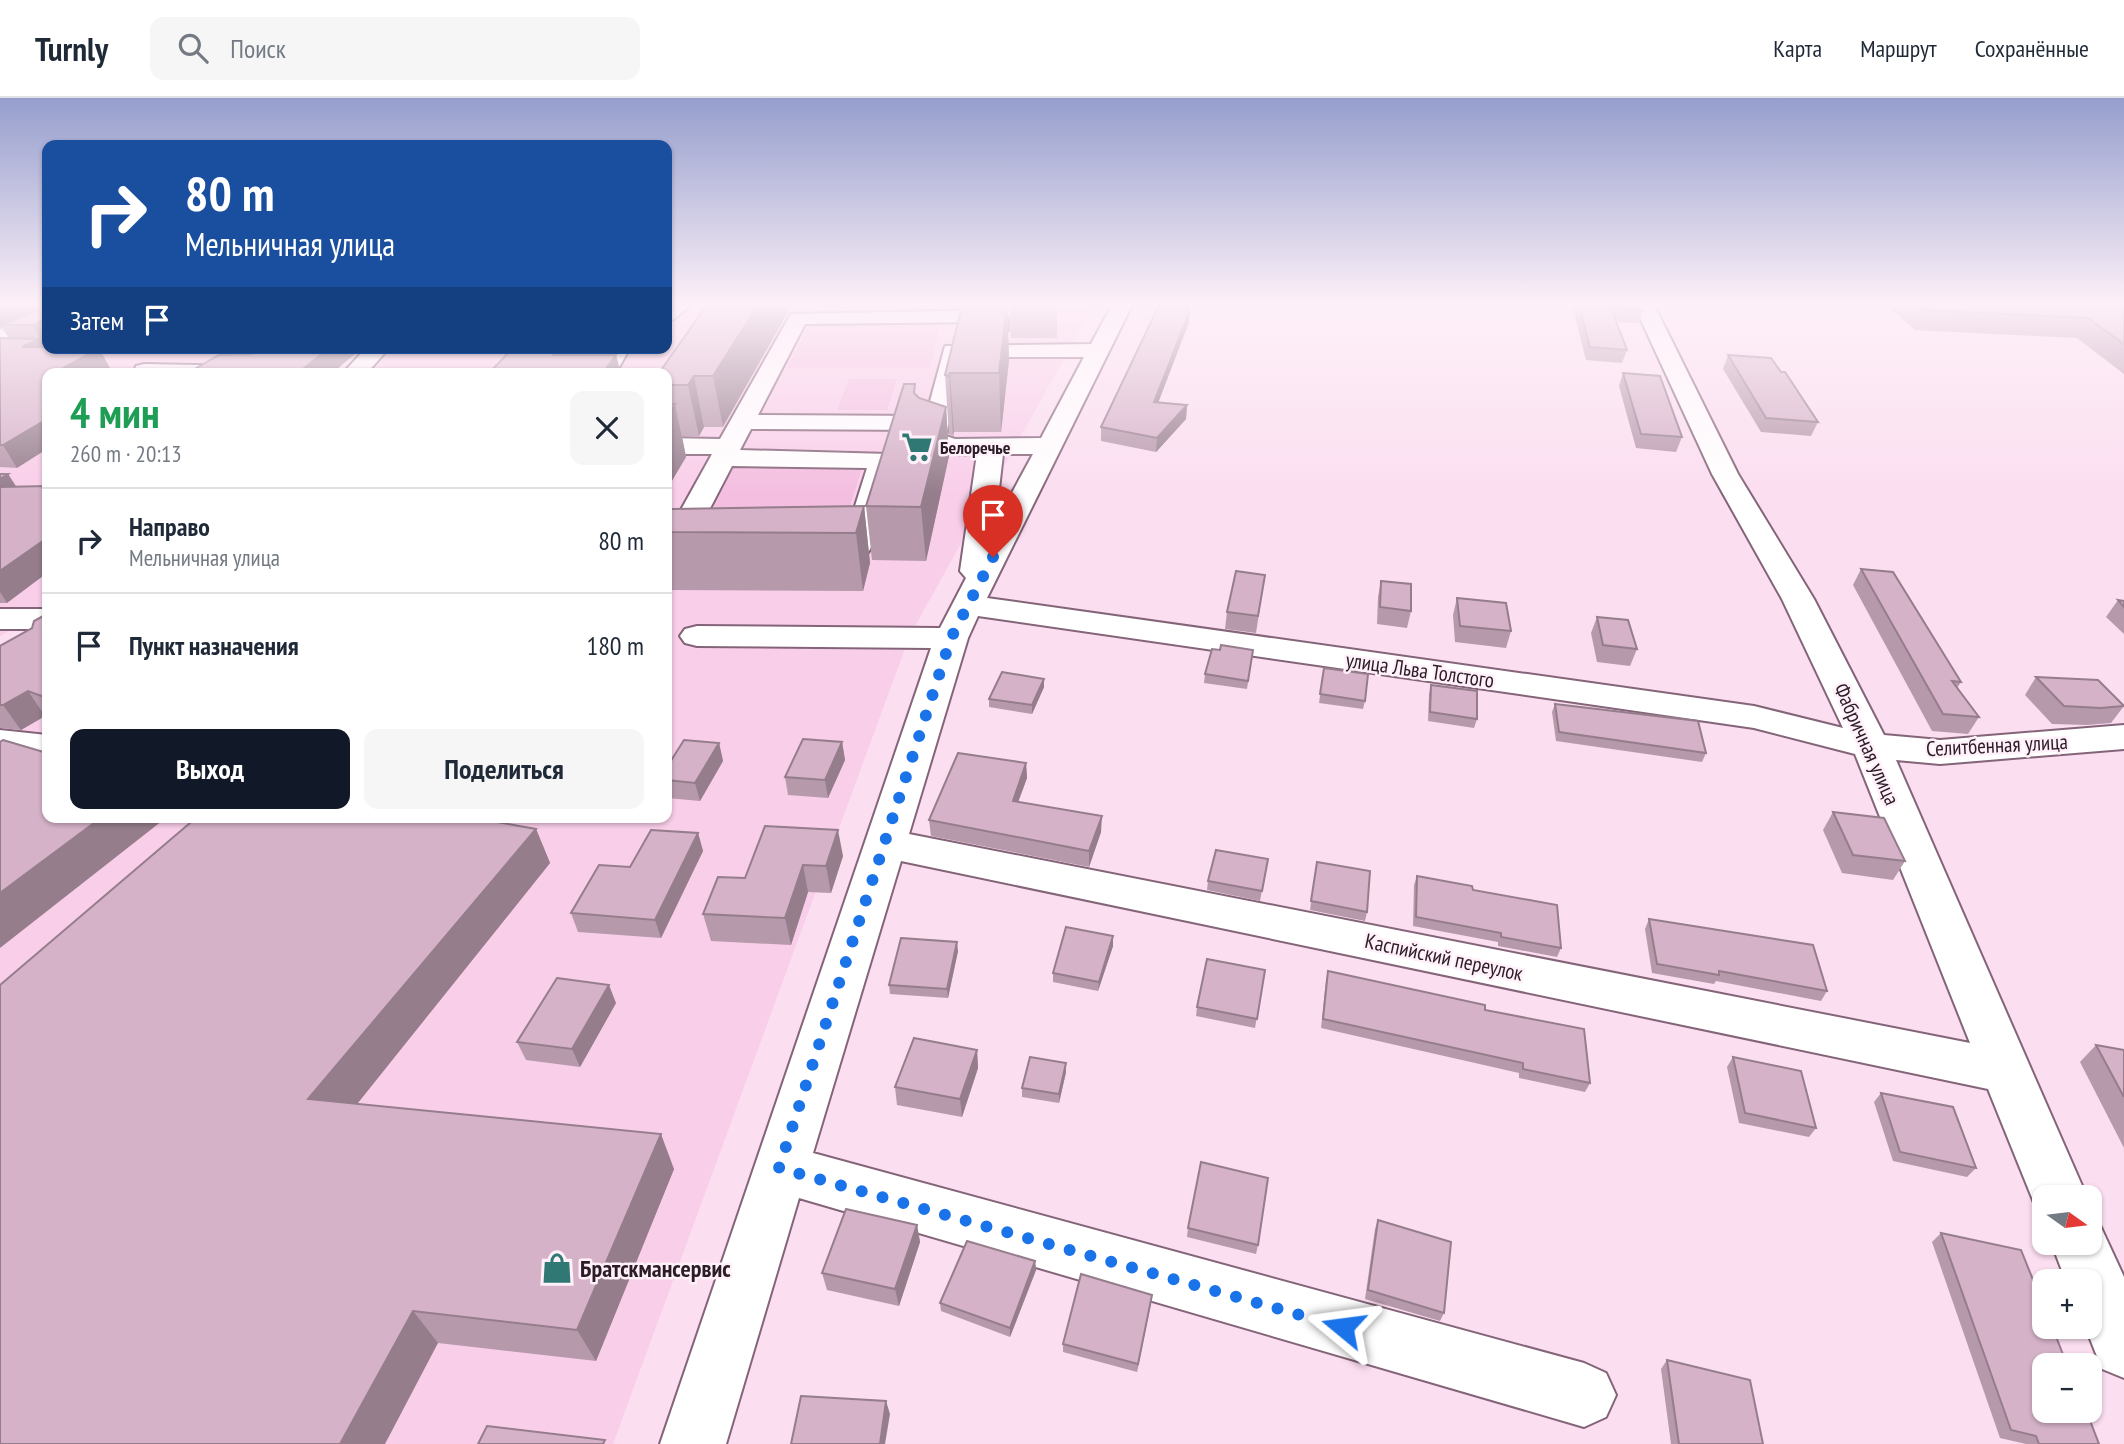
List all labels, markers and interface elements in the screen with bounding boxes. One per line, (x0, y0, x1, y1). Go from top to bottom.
search box (150, 17, 640, 80)
text: Turnly (35, 27, 108, 70)
icon: search (174, 29, 212, 67)
text: Поиск (230, 32, 286, 65)
text: Карта (1773, 33, 1822, 64)
text: Маршрут (1860, 33, 1937, 64)
text: Сохранённые (1975, 33, 2089, 64)
text: 80 m (185, 161, 274, 225)
icon: right (70, 168, 161, 259)
text: Мельничная улица (185, 223, 395, 265)
icon: arrive (138, 301, 176, 339)
text: Затем (70, 304, 124, 337)
text: 4 мин (70, 385, 160, 440)
button: close (570, 391, 644, 465)
supermarket icon: Белоречье (900, 430, 934, 464)
place label: Белоречье (940, 436, 1011, 459)
text: 260 m · 20:13 (70, 439, 182, 468)
pin (963, 485, 1023, 557)
icon: arrive (974, 496, 1012, 534)
text: Направо (129, 510, 210, 543)
icon: right (70, 522, 108, 560)
text: 80 m (598, 524, 644, 557)
text: Мельничная улица (129, 543, 280, 572)
icon: arrive (70, 627, 108, 665)
text: Пункт назначения (129, 629, 299, 662)
text: 180 m (586, 629, 644, 662)
street label: улица Льва Толстого (1344, 646, 1496, 694)
street label: Фабричная улица (1828, 679, 1906, 809)
street label: Селитбенная улица (1925, 728, 2069, 762)
button: Выход (70, 729, 350, 809)
button: Поделиться (364, 729, 644, 809)
street label: Каспийский переулок (1363, 927, 1525, 987)
north arrow (2032, 1185, 2102, 1255)
map controls (2032, 1185, 2102, 1423)
shop icon: Братскмансервис (540, 1251, 574, 1285)
place label: Братскмансервис (580, 1253, 731, 1284)
button: + (2032, 1269, 2102, 1339)
position arrow (1306, 1290, 1380, 1364)
button: − (2032, 1353, 2102, 1423)

